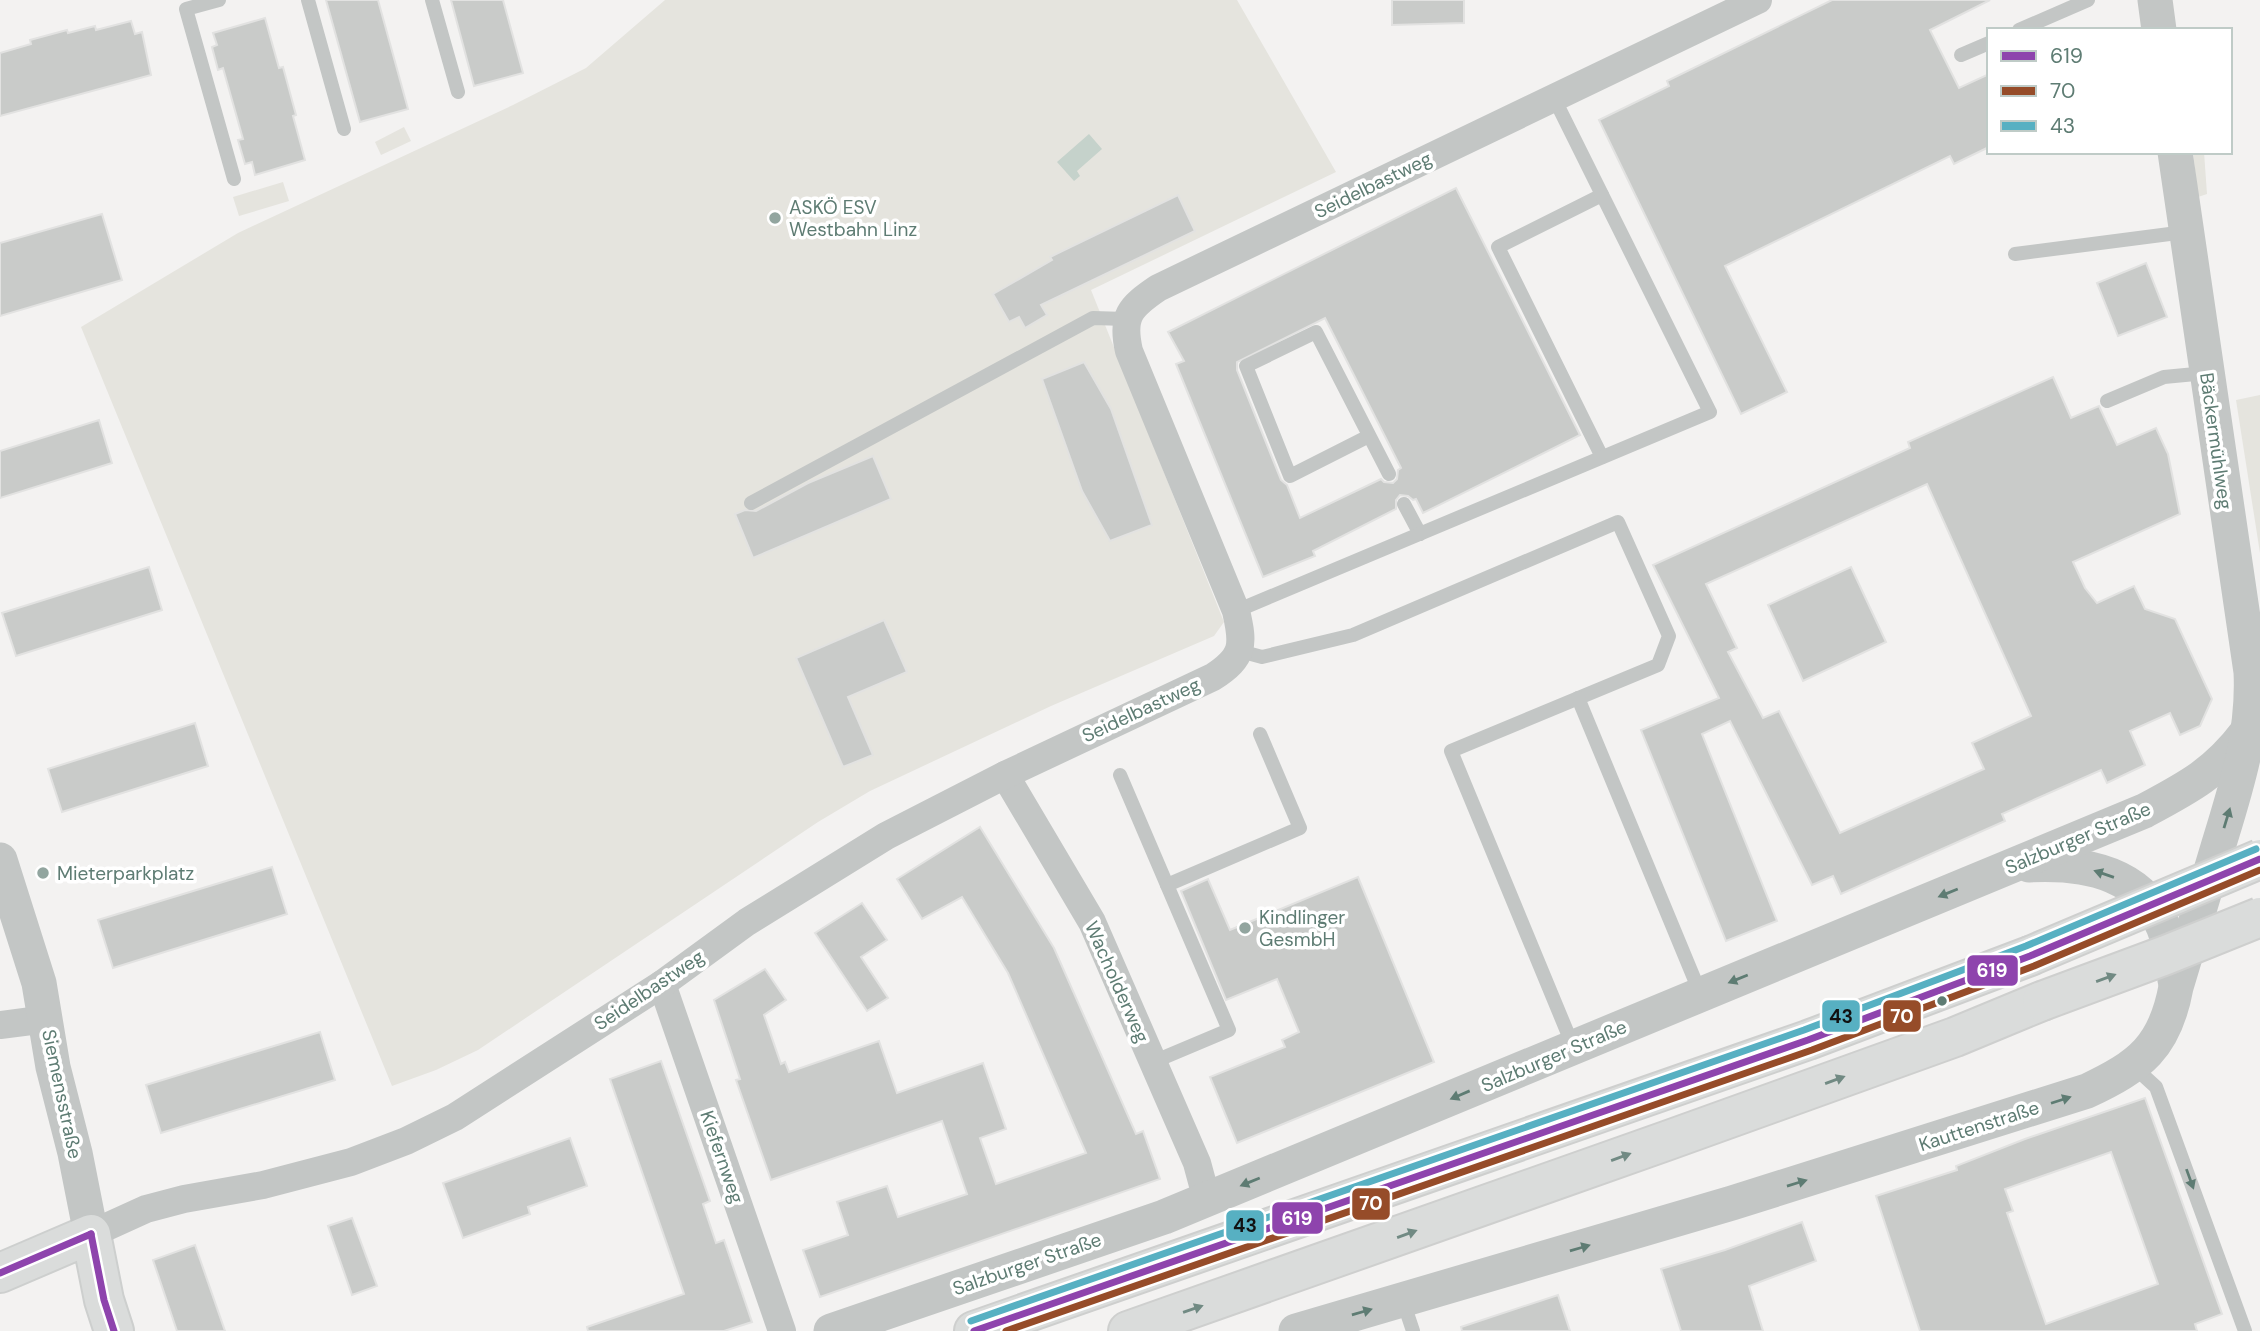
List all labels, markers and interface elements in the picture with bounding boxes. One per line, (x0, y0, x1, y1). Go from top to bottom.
legend (1987, 28, 2232, 154)
text: 619 (2050, 42, 2083, 70)
text: 70 (2050, 77, 2075, 105)
text: 43 (2050, 112, 2075, 140)
street label: Seidelbastweg (1310, 146, 1436, 224)
place label: ASKÖ ESV Westbahn Linz (789, 195, 917, 242)
marker: ASKÖ ESV Westbahn Linz (767, 210, 783, 226)
street label: Bäckermühlweg (2194, 371, 2238, 511)
street label: Seidelbastweg (1078, 672, 1204, 748)
street label: Salzburger Straße (2001, 796, 2155, 880)
one-way arrow (2222, 807, 2232, 828)
place label: Mieterparkplatz (57, 861, 194, 886)
marker: Mieterparkplatz (35, 865, 51, 881)
one-way arrow (2094, 868, 2115, 878)
one-way arrow (1937, 887, 1958, 898)
place label: Kindlinger GesmbH (1259, 905, 1345, 952)
street label: Wacholderweg (1079, 917, 1155, 1047)
marker: Kindlinger GesmbH (1237, 920, 1253, 936)
street label: Seidelbastweg (589, 944, 709, 1036)
line badge: 619 (1966, 954, 2019, 987)
text: 619 (1976, 958, 2008, 983)
one-way arrow (2096, 972, 2117, 983)
one-way arrow (1727, 974, 1748, 985)
unlabelled marker (1935, 994, 1949, 1008)
line badge: 43 (1821, 999, 1861, 1033)
line badge: 70 (1882, 999, 1922, 1033)
text: 43 (1829, 1004, 1853, 1029)
text: 70 (1890, 1004, 1914, 1029)
street label: Salzburger Straße (1477, 1014, 1631, 1098)
street label: Siemensstraße (36, 1027, 88, 1161)
one-way arrow (1825, 1074, 1846, 1085)
one-way arrow (1449, 1089, 1470, 1100)
one-way arrow (2050, 1094, 2071, 1105)
street label: Kauttenstraße (1916, 1095, 2042, 1157)
street label: Kiefernweg (694, 1107, 750, 1207)
one-way arrow (1611, 1151, 1632, 1162)
one-way arrow (2185, 1168, 2196, 1189)
one-way arrow (1239, 1177, 1260, 1188)
one-way arrow (1787, 1178, 1808, 1188)
line badge: 70 (1351, 1187, 1391, 1221)
text: 70 (1359, 1191, 1383, 1216)
line badge: 619 (1271, 1201, 1324, 1235)
text: 619 (1281, 1206, 1313, 1231)
line badge: 43 (1225, 1209, 1265, 1242)
text: 43 (1233, 1213, 1257, 1238)
street label: Salzburger Straße (949, 1227, 1105, 1301)
one-way arrow (1397, 1228, 1418, 1239)
one-way arrow (1569, 1242, 1591, 1253)
one-way arrow (1182, 1303, 1203, 1314)
one-way arrow (1352, 1306, 1373, 1316)

